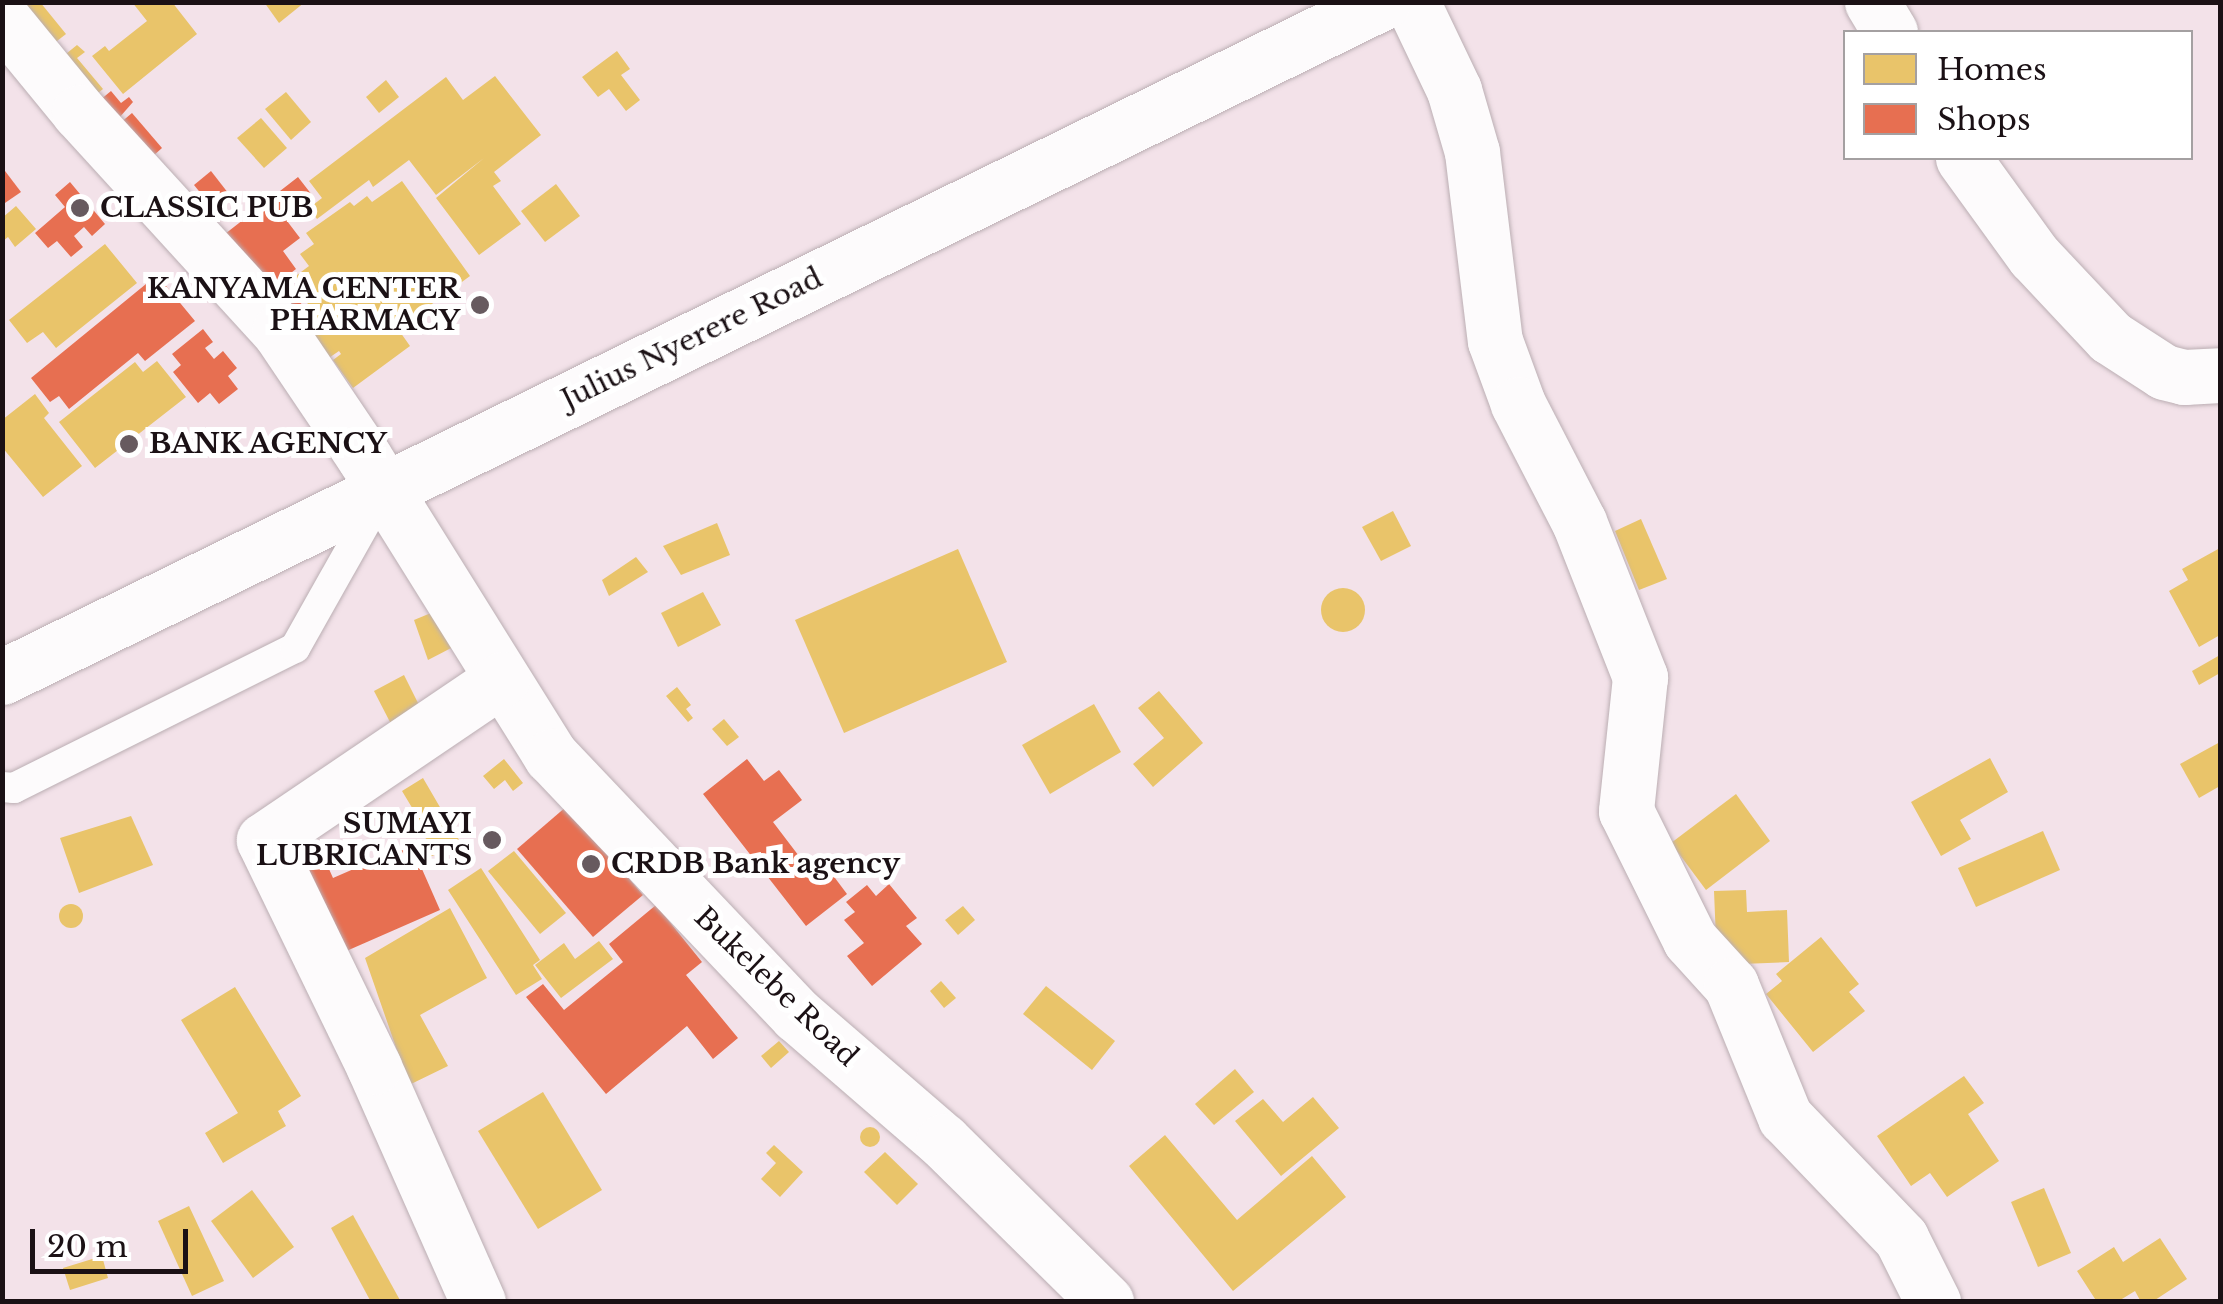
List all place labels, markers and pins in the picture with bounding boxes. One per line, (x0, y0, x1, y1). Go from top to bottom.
place label: CLASSIC PUB (100, 191, 313, 225)
marker: CLASSIC PUB (69, 197, 91, 219)
place label: KANYAMA CENTER PHARMACY (146, 272, 460, 338)
marker: KANYAMA CENTER PHARMACY (469, 294, 491, 316)
place label: BANK AGENCY (149, 427, 389, 461)
marker: BANK AGENCY (118, 433, 140, 455)
place label: SUMAYI LUBRICANTS (256, 807, 472, 873)
marker: SUMAYI LUBRICANTS (481, 829, 503, 851)
place label: CRDB Bank agency (611, 847, 900, 881)
marker: CRDB Bank agency (580, 853, 602, 875)

